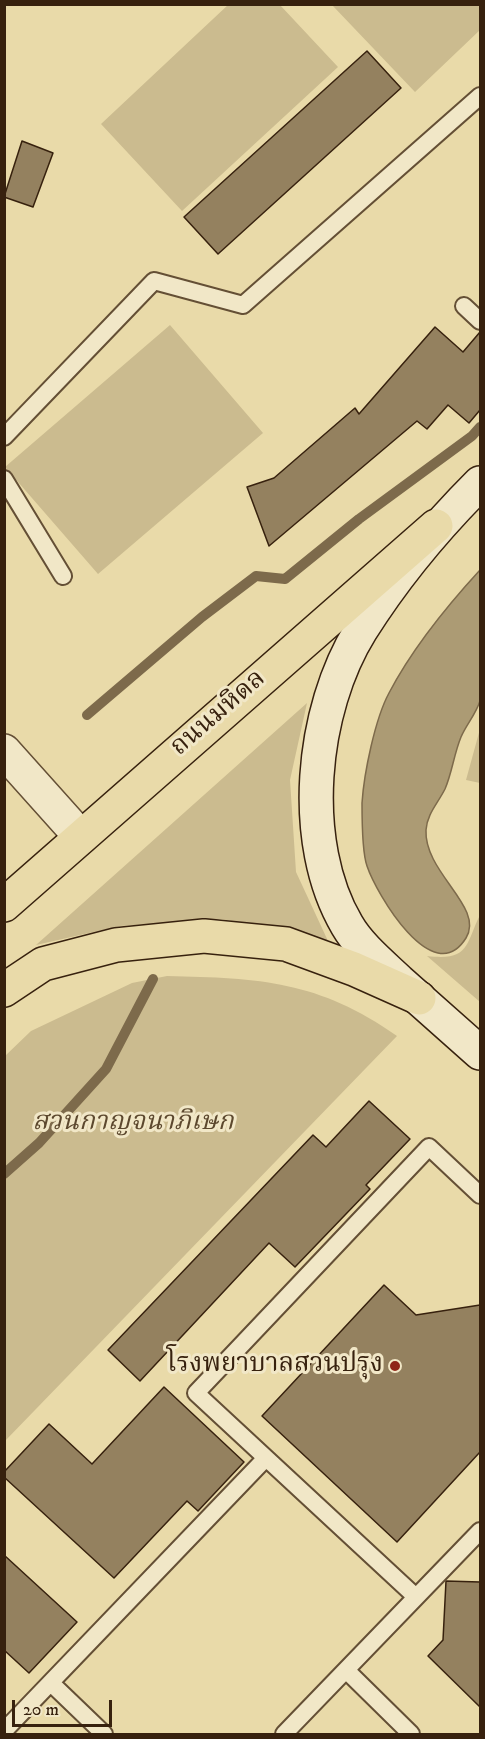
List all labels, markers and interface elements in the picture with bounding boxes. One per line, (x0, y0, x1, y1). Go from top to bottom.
street label: ถนนมหิดล (165, 664, 273, 764)
park label: สวนกาญจนาภิเษก (32, 1108, 234, 1140)
place label: โรงพยาบาลสวนปรุง (167, 1350, 383, 1382)
marker: โรงพยาบาลสวนปรุง (388, 1359, 402, 1373)
scale bar (15, 1688, 116, 1726)
text: 20 m (23, 1699, 59, 1721)

